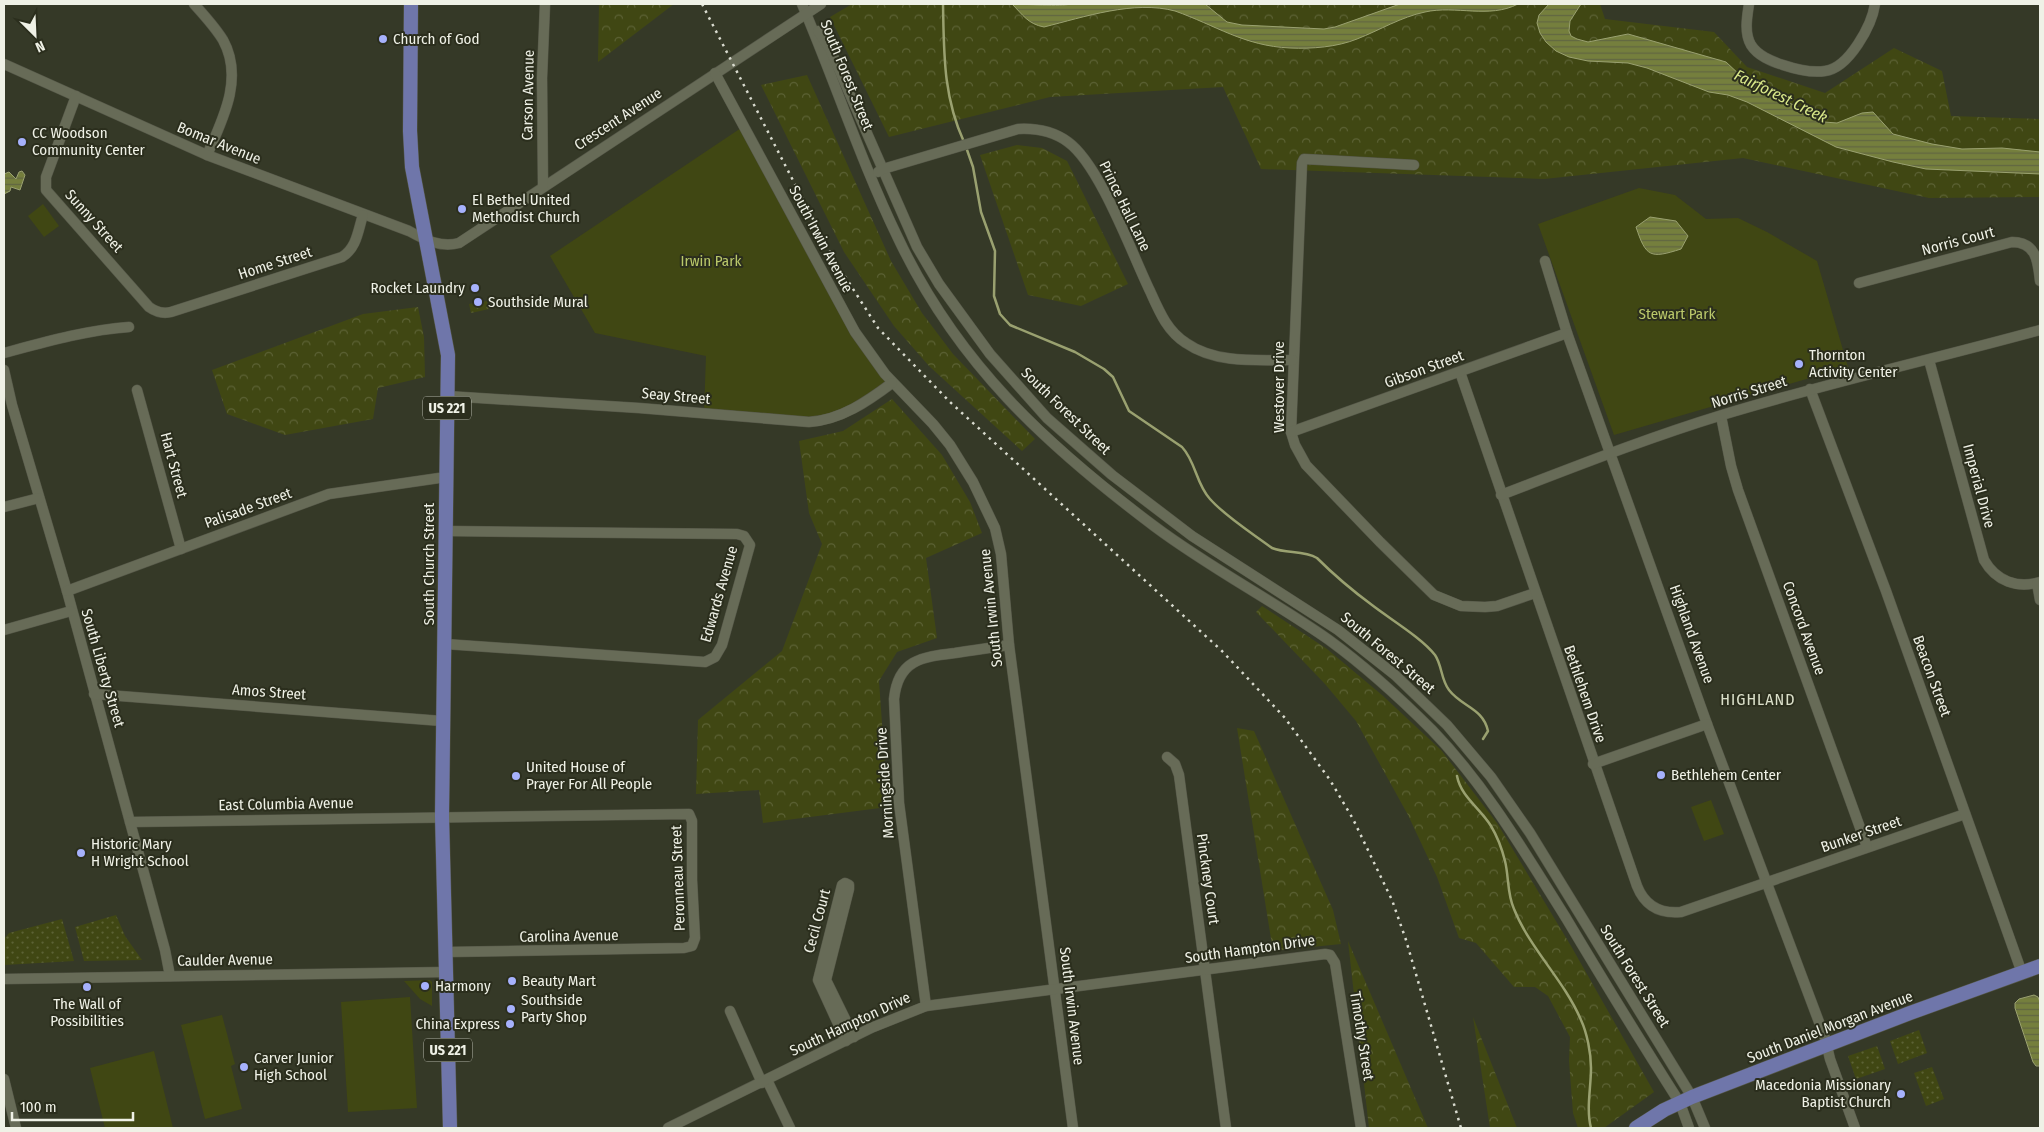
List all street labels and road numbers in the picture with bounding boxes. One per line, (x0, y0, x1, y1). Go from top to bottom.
street label: South Forest Street (817, 17, 877, 133)
street label: Carson Avenue (518, 50, 538, 140)
street label: Crescent Avenue (571, 84, 665, 154)
street label: Bomar Avenue (174, 118, 264, 168)
street label: Prince Hall Lane (1095, 158, 1155, 254)
street label: South Irwin Avenue (785, 182, 857, 296)
street label: Sunny Street (61, 186, 127, 256)
street label: Norris Court (1920, 223, 1996, 259)
street label: Home Street (236, 243, 314, 283)
street label: Westover Drive (1270, 341, 1288, 433)
street label: Gibson Street (1382, 346, 1466, 392)
street label: South Forest Street (1018, 364, 1115, 458)
street label: Norris Street (1709, 372, 1789, 412)
street label: Seay Street (641, 384, 711, 408)
road number: US 221 (423, 396, 471, 419)
street label: Hart Street (157, 430, 191, 500)
street label: Imperial Drive (1959, 442, 1999, 530)
street label: Palisade Street (202, 484, 294, 532)
street label: South Church Street (420, 503, 438, 625)
street label: Edwards Avenue (697, 544, 741, 644)
street label: South Irwin Avenue (976, 548, 1006, 668)
street label: Concord Avenue (1779, 579, 1829, 677)
street label: Highland Avenue (1666, 582, 1718, 686)
street label: South Liberty Street (77, 607, 129, 729)
street label: South Forest Street (1337, 608, 1439, 698)
street label: Beacon Street (1909, 633, 1955, 719)
street label: Bethlehem Drive (1560, 643, 1610, 745)
street label: Amos Street (231, 680, 307, 704)
street label: Morningside Drive (872, 727, 898, 839)
street label: East Columbia Avenue (218, 794, 354, 814)
street label: Bunker Street (1818, 812, 1904, 856)
street label: Peronneau Street (667, 825, 689, 931)
street label: Pinckney Court (1193, 832, 1223, 926)
street label: Cecil Court (800, 887, 834, 955)
street label: South Forest Street (1596, 921, 1674, 1031)
street label: Carolina Avenue (519, 926, 619, 946)
street label: South Hampton Drive (1184, 931, 1316, 967)
street label: South Irwin Avenue (1056, 946, 1088, 1066)
street label: Caulder Avenue (177, 950, 273, 970)
street label: South Daniel Morgan Avenue (1745, 987, 1915, 1067)
street label: South Hampton Drive (787, 988, 913, 1060)
street label: Timothy Street (1346, 990, 1378, 1082)
road number: US 221 (424, 1038, 472, 1062)

